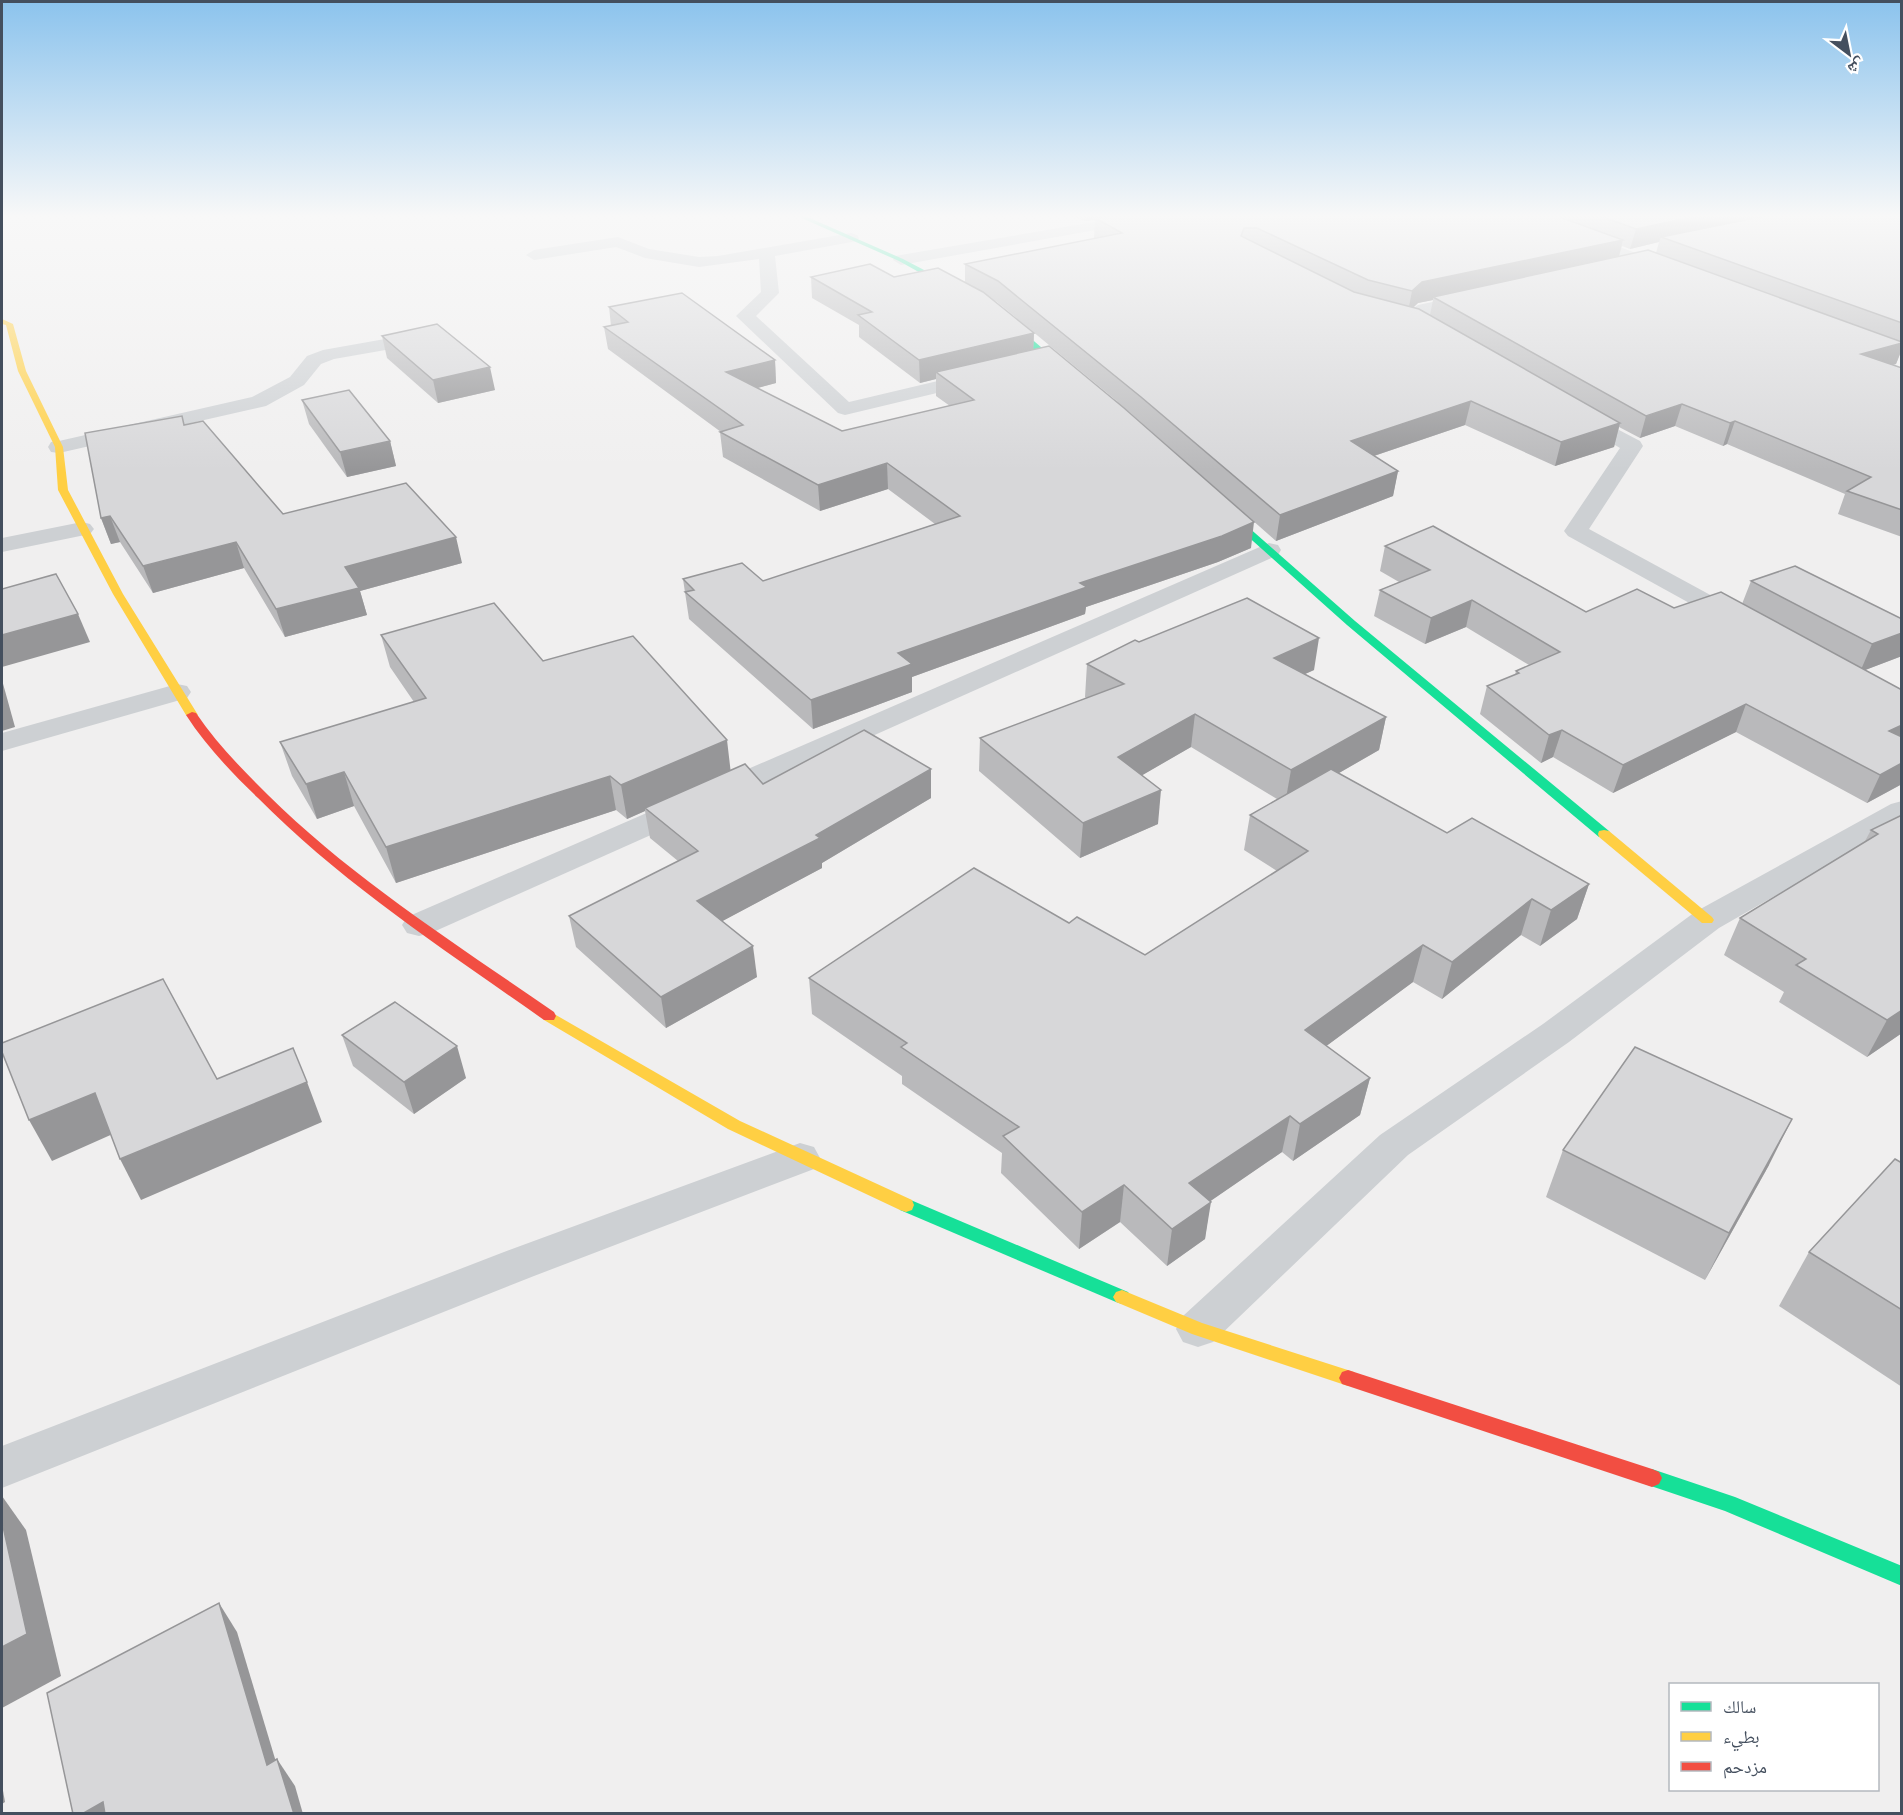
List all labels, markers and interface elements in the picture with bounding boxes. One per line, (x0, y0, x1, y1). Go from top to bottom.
north arrow (1819, 24, 1879, 84)
text: ش (1844, 54, 1868, 78)
legend (1669, 1683, 1879, 1791)
text: سالك (1723, 1697, 1756, 1717)
text: بطيء (1723, 1727, 1760, 1752)
text: مزدحم (1723, 1757, 1767, 1779)

